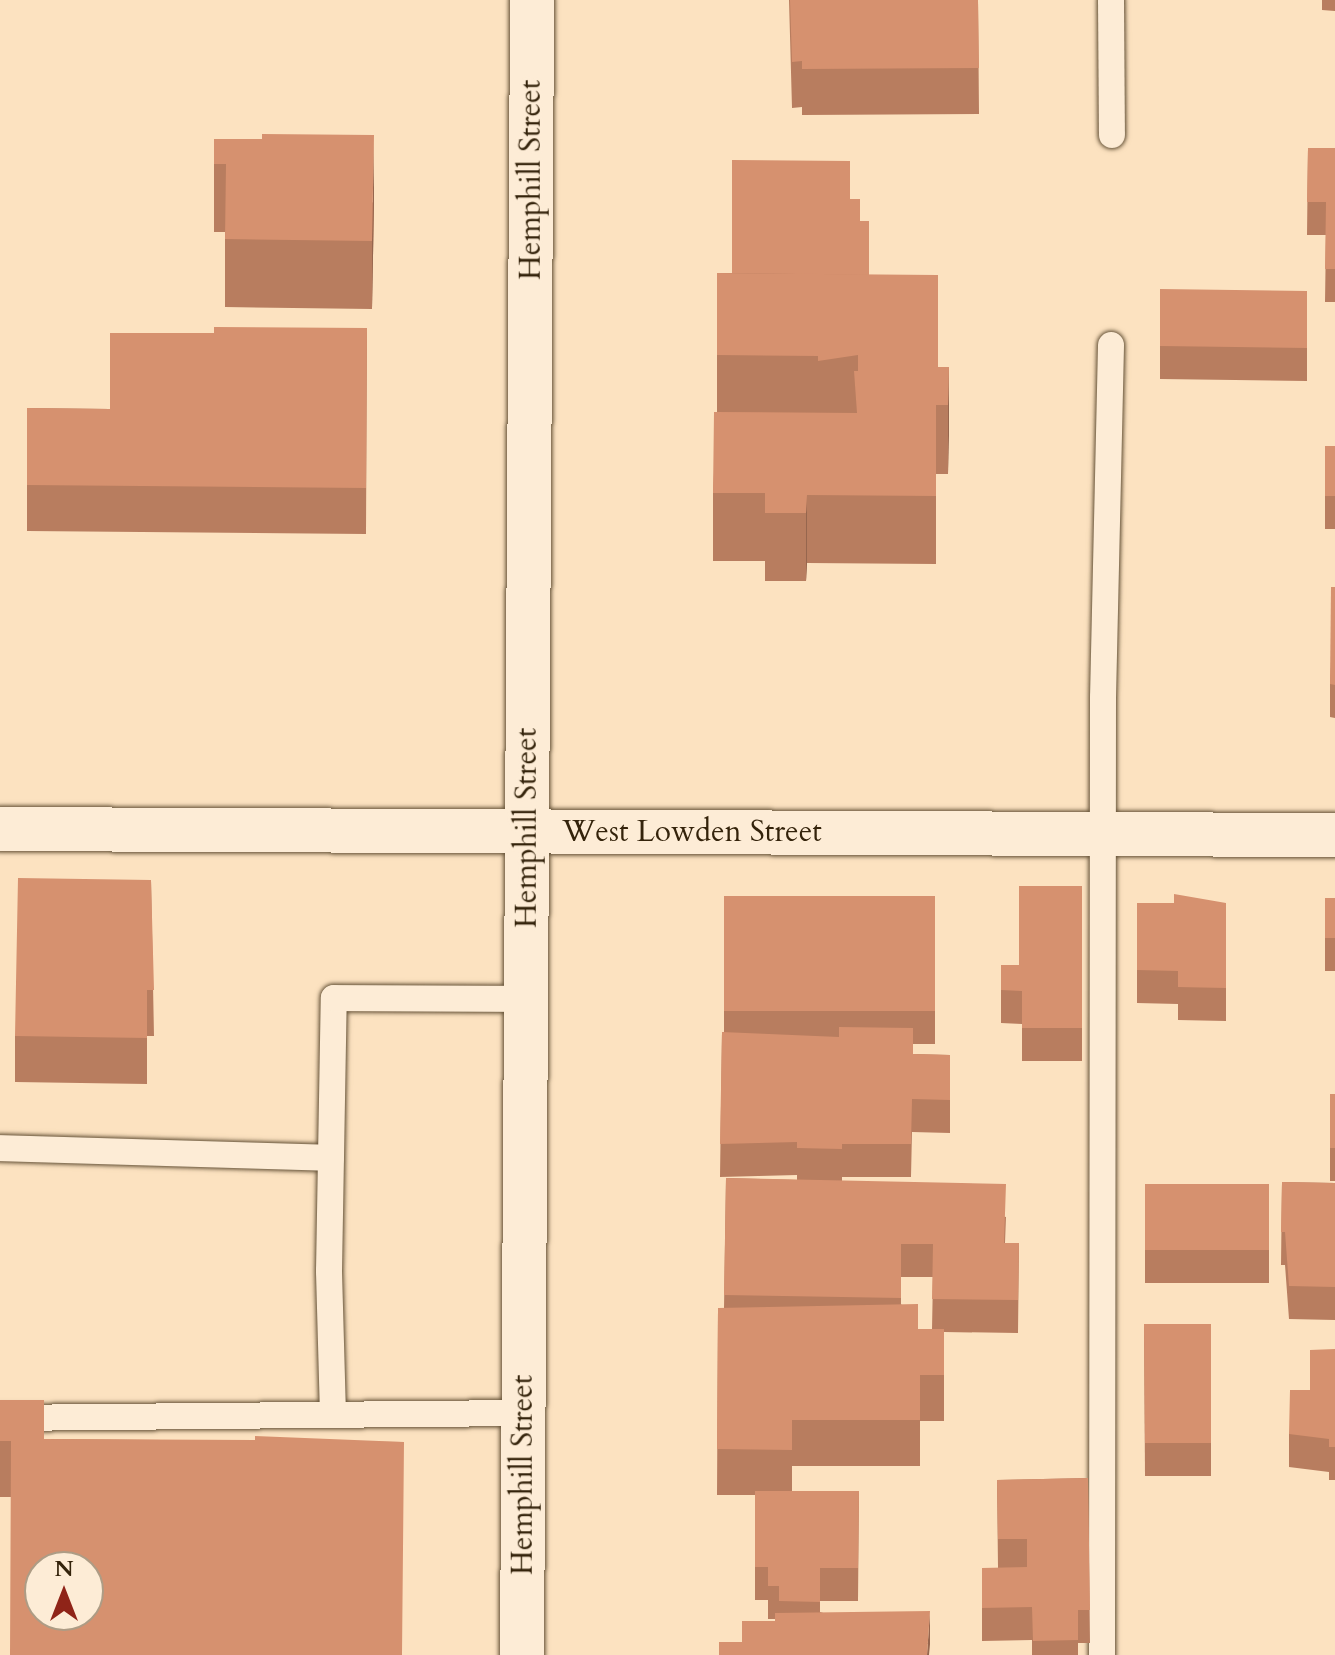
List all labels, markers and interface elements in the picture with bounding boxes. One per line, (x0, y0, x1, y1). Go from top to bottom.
street label: Hemphill Street (513, 80, 549, 280)
street label: Hemphill Street (509, 728, 545, 928)
street label: West Lowden Street (562, 814, 822, 850)
street label: Hemphill Street (505, 1375, 541, 1575)
north arrow (24, 1551, 104, 1631)
text: N (54, 1554, 74, 1584)

